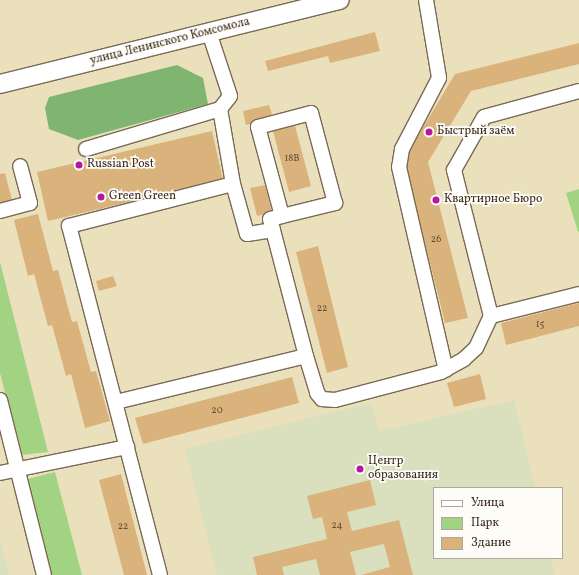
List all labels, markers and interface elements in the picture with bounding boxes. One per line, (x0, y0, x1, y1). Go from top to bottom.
street label: улица Ленинского Комсомола (89, 15, 251, 69)
place label: Быстрый заём (437, 125, 514, 139)
marker: Быстрый заём (424, 127, 434, 137)
house number: 18В (284, 153, 300, 165)
place label: Russian Post (87, 158, 154, 172)
marker: Russian Post (74, 160, 84, 170)
place label: Green Green (109, 190, 176, 204)
marker: Green Green (96, 192, 106, 202)
place label: Квартирное Бюро (444, 193, 542, 207)
marker: Квартирное Бюро (431, 195, 441, 205)
house number: 26 (431, 234, 441, 246)
house number: 22 (317, 303, 327, 315)
house number: 15 (536, 319, 544, 331)
house number: 20 (211, 405, 223, 417)
place label: Центр образования (368, 455, 438, 483)
marker: Центр образования (355, 464, 365, 474)
legend (433, 487, 563, 559)
text: Улица (471, 495, 504, 511)
text: Парк (471, 515, 499, 531)
house number: 24 (331, 520, 343, 532)
house number: 22 (118, 521, 128, 533)
text: Здание (471, 535, 511, 551)

